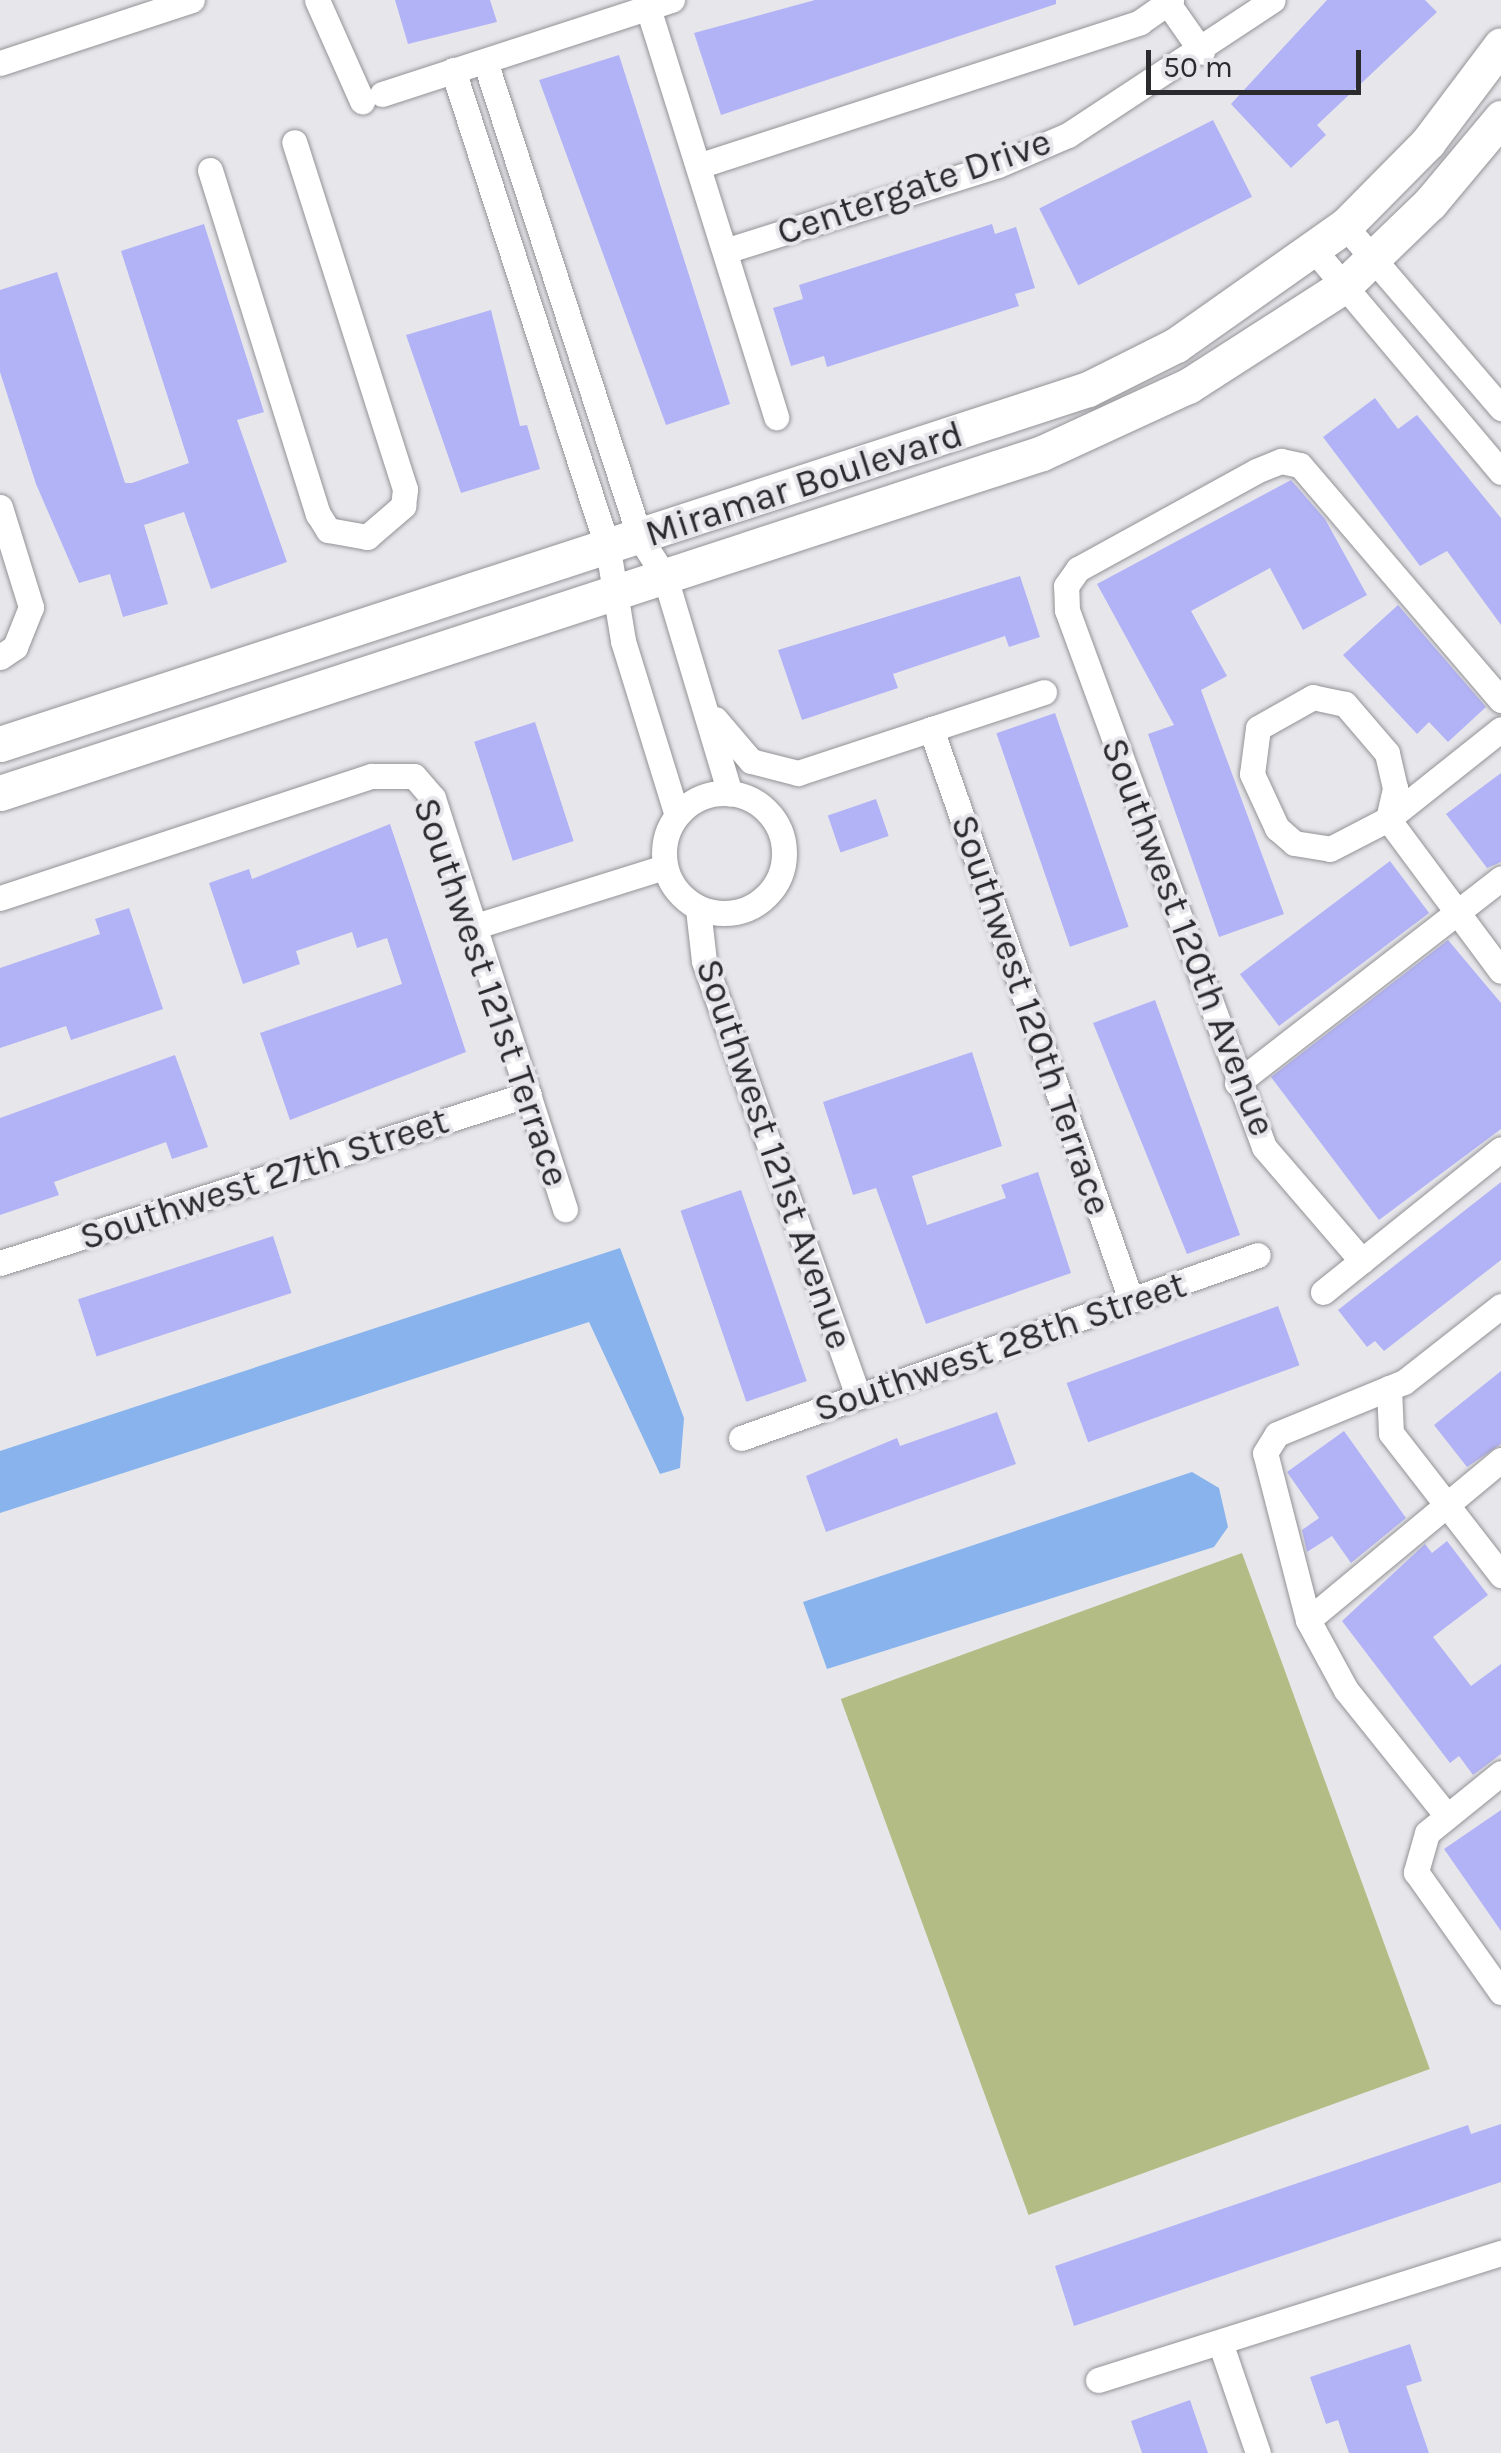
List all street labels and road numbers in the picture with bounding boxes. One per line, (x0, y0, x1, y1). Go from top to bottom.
street label: Centergate Drive (771, 119, 1057, 255)
street label: Miramar Boulevard (639, 411, 969, 557)
street label: Southwest 120th Avenue (1091, 732, 1285, 1142)
street label: Southwest 121st Terrace (403, 792, 579, 1192)
street label: Southwest 120th Terrace (941, 809, 1121, 1221)
street label: Southwest 121st Avenue (686, 953, 862, 1355)
street label: Southwest 27th Street (74, 1098, 454, 1260)
street label: Southwest 28th Street (808, 1262, 1192, 1432)

